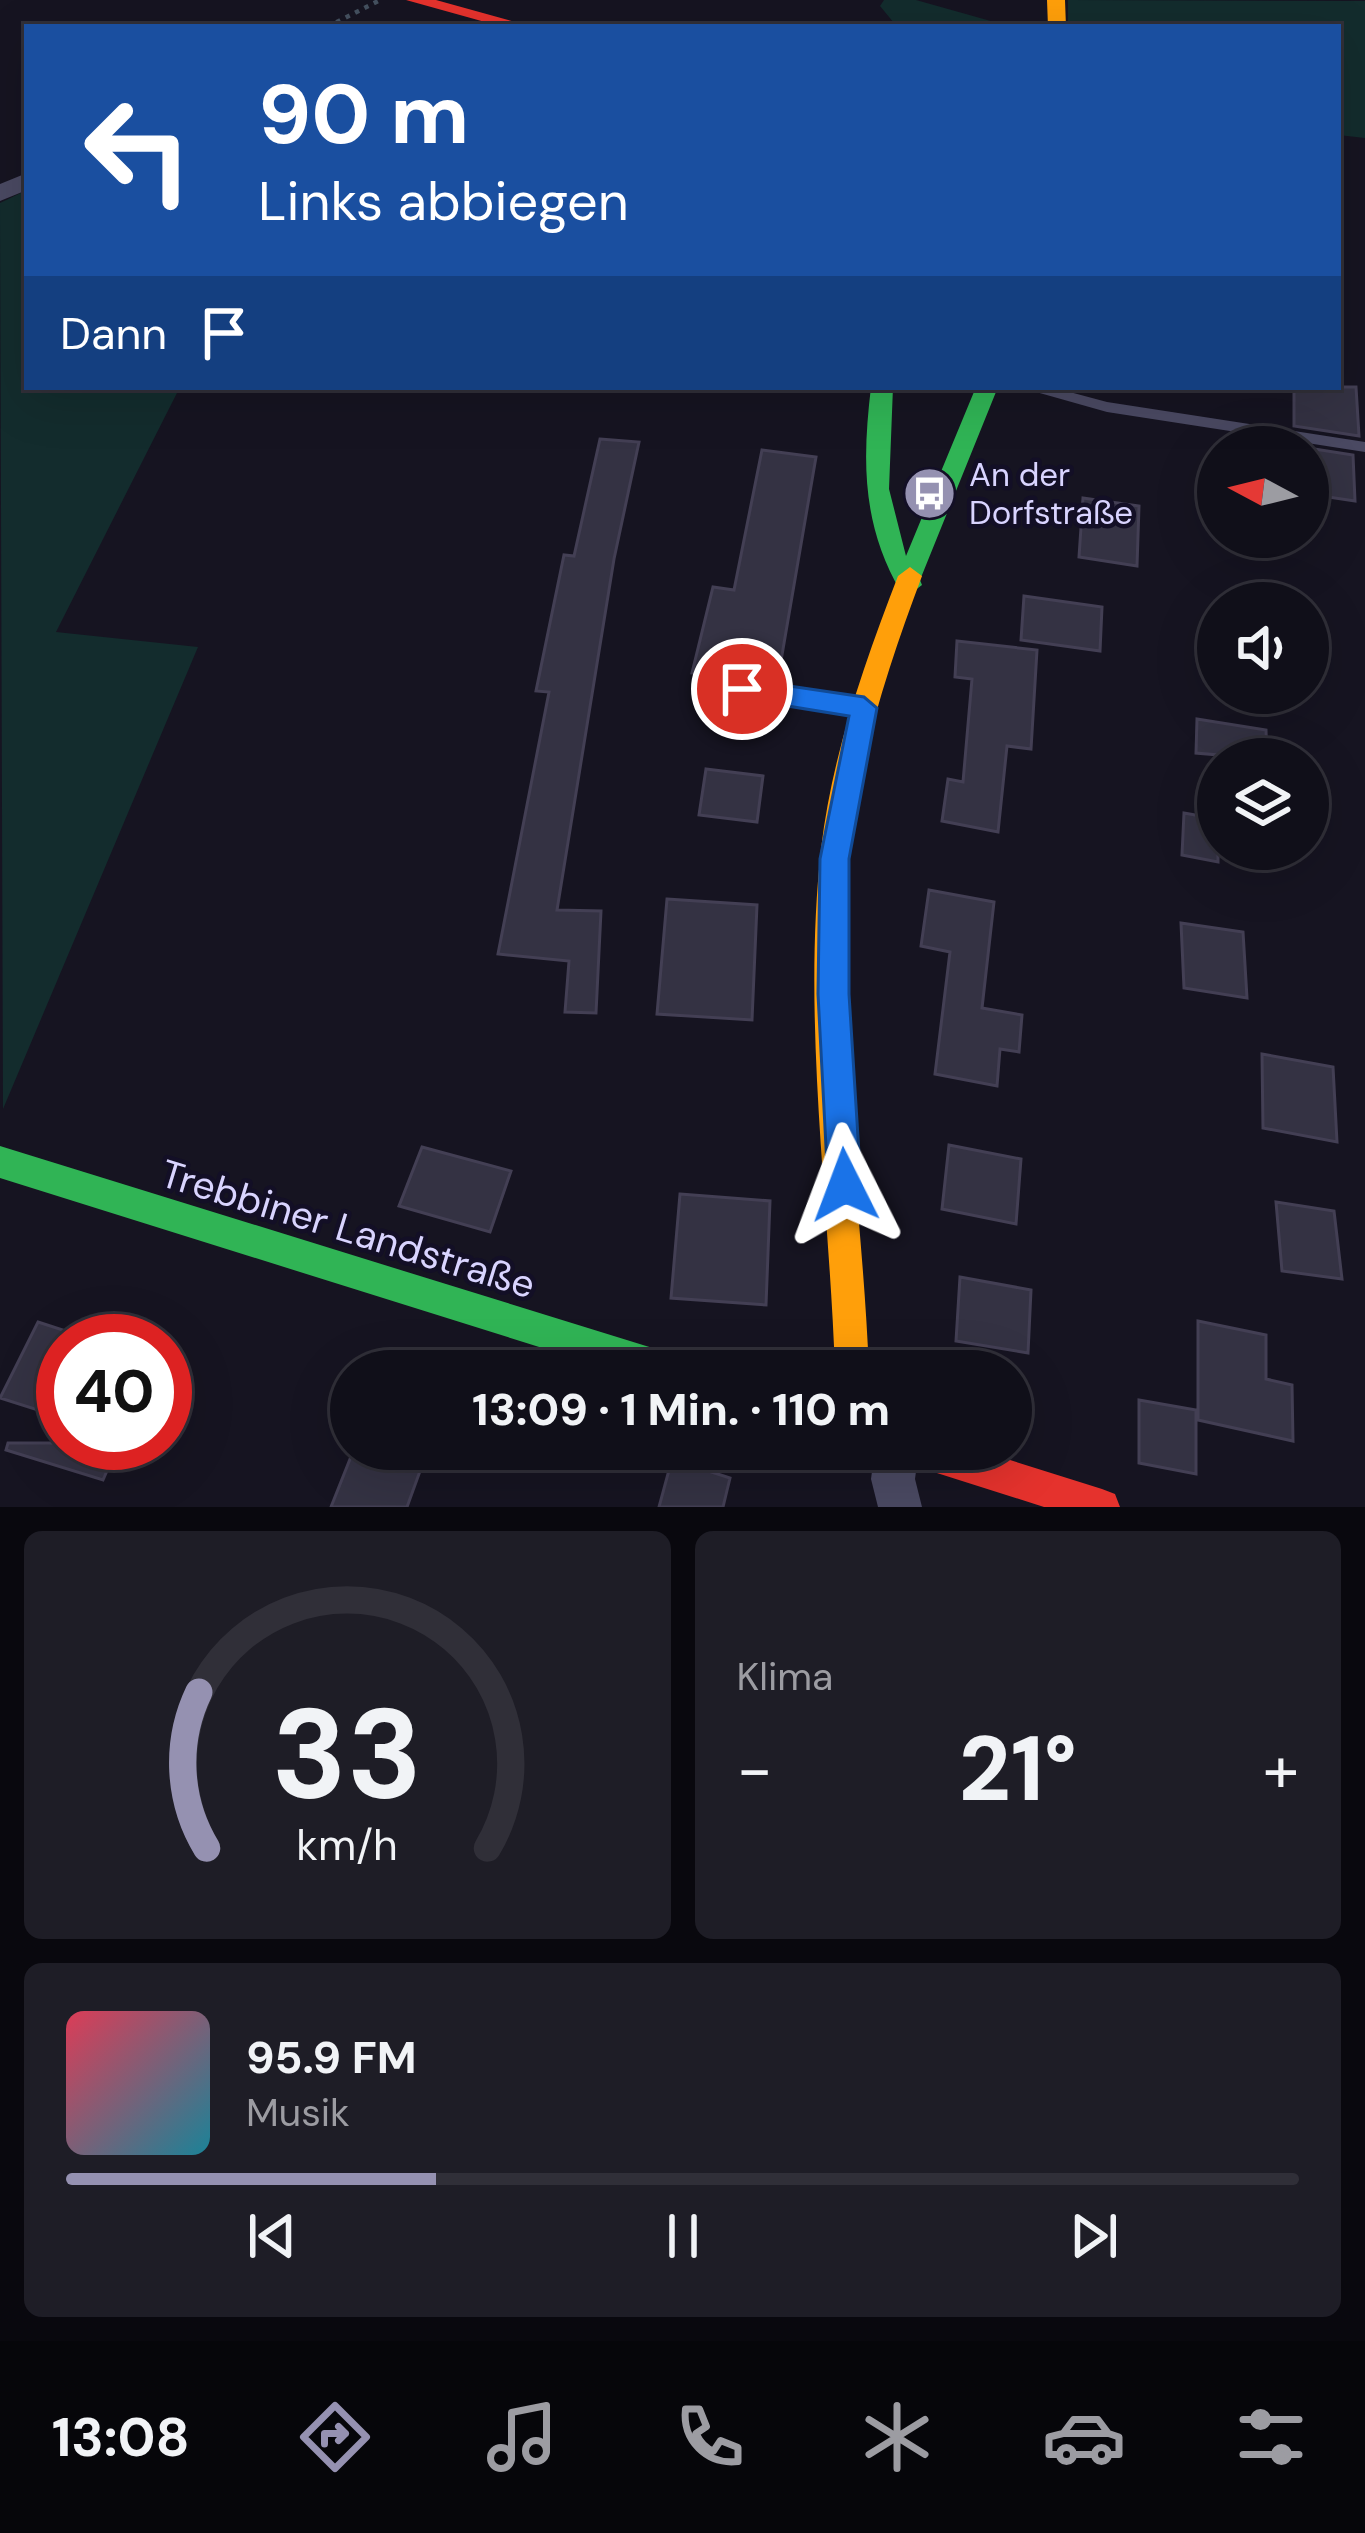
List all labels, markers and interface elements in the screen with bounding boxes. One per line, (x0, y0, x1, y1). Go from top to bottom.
text: 90 m (258, 60, 469, 169)
icon: left (60, 72, 216, 228)
text: Links abbiegen (258, 166, 629, 237)
icon: arrive (191, 300, 257, 366)
text: Dann (60, 304, 167, 363)
north arrow (1197, 426, 1329, 558)
map controls (1197, 426, 1329, 870)
place label: An der Dorfstraße (969, 453, 1133, 534)
bus stop icon: An der Dorfstraße (902, 465, 958, 521)
button: sound (1197, 582, 1329, 714)
pin (691, 638, 793, 740)
icon: arrive (709, 656, 775, 722)
button: layers (1197, 738, 1329, 870)
position arrow (782, 1122, 908, 1248)
street label: Trebbiner Landstraße (155, 1148, 541, 1310)
speed limit sign: 40 (36, 1314, 192, 1470)
text: 13:09 · 1 Min. · 110 m (472, 1380, 890, 1439)
text: Klima (737, 1651, 833, 1702)
text: 33 (272, 1673, 423, 1836)
text: 21° (959, 1711, 1077, 1828)
text: − (737, 1727, 773, 1812)
text: + (1263, 1727, 1299, 1812)
text: km/h (297, 1817, 398, 1873)
text: 95.9 FM (246, 2028, 417, 2087)
text: Musik (246, 2087, 350, 2138)
icon: previous (239, 2203, 305, 2269)
icon: pause (650, 2203, 716, 2269)
icon: next (1061, 2203, 1127, 2269)
icon: directions (293, 2395, 377, 2479)
icon: music (480, 2395, 564, 2479)
icon: phone (668, 2395, 752, 2479)
icon: climate (855, 2395, 939, 2479)
icon: car (1042, 2395, 1126, 2479)
icon: filters (1229, 2395, 1313, 2479)
text: 13:08 (52, 2402, 190, 2473)

